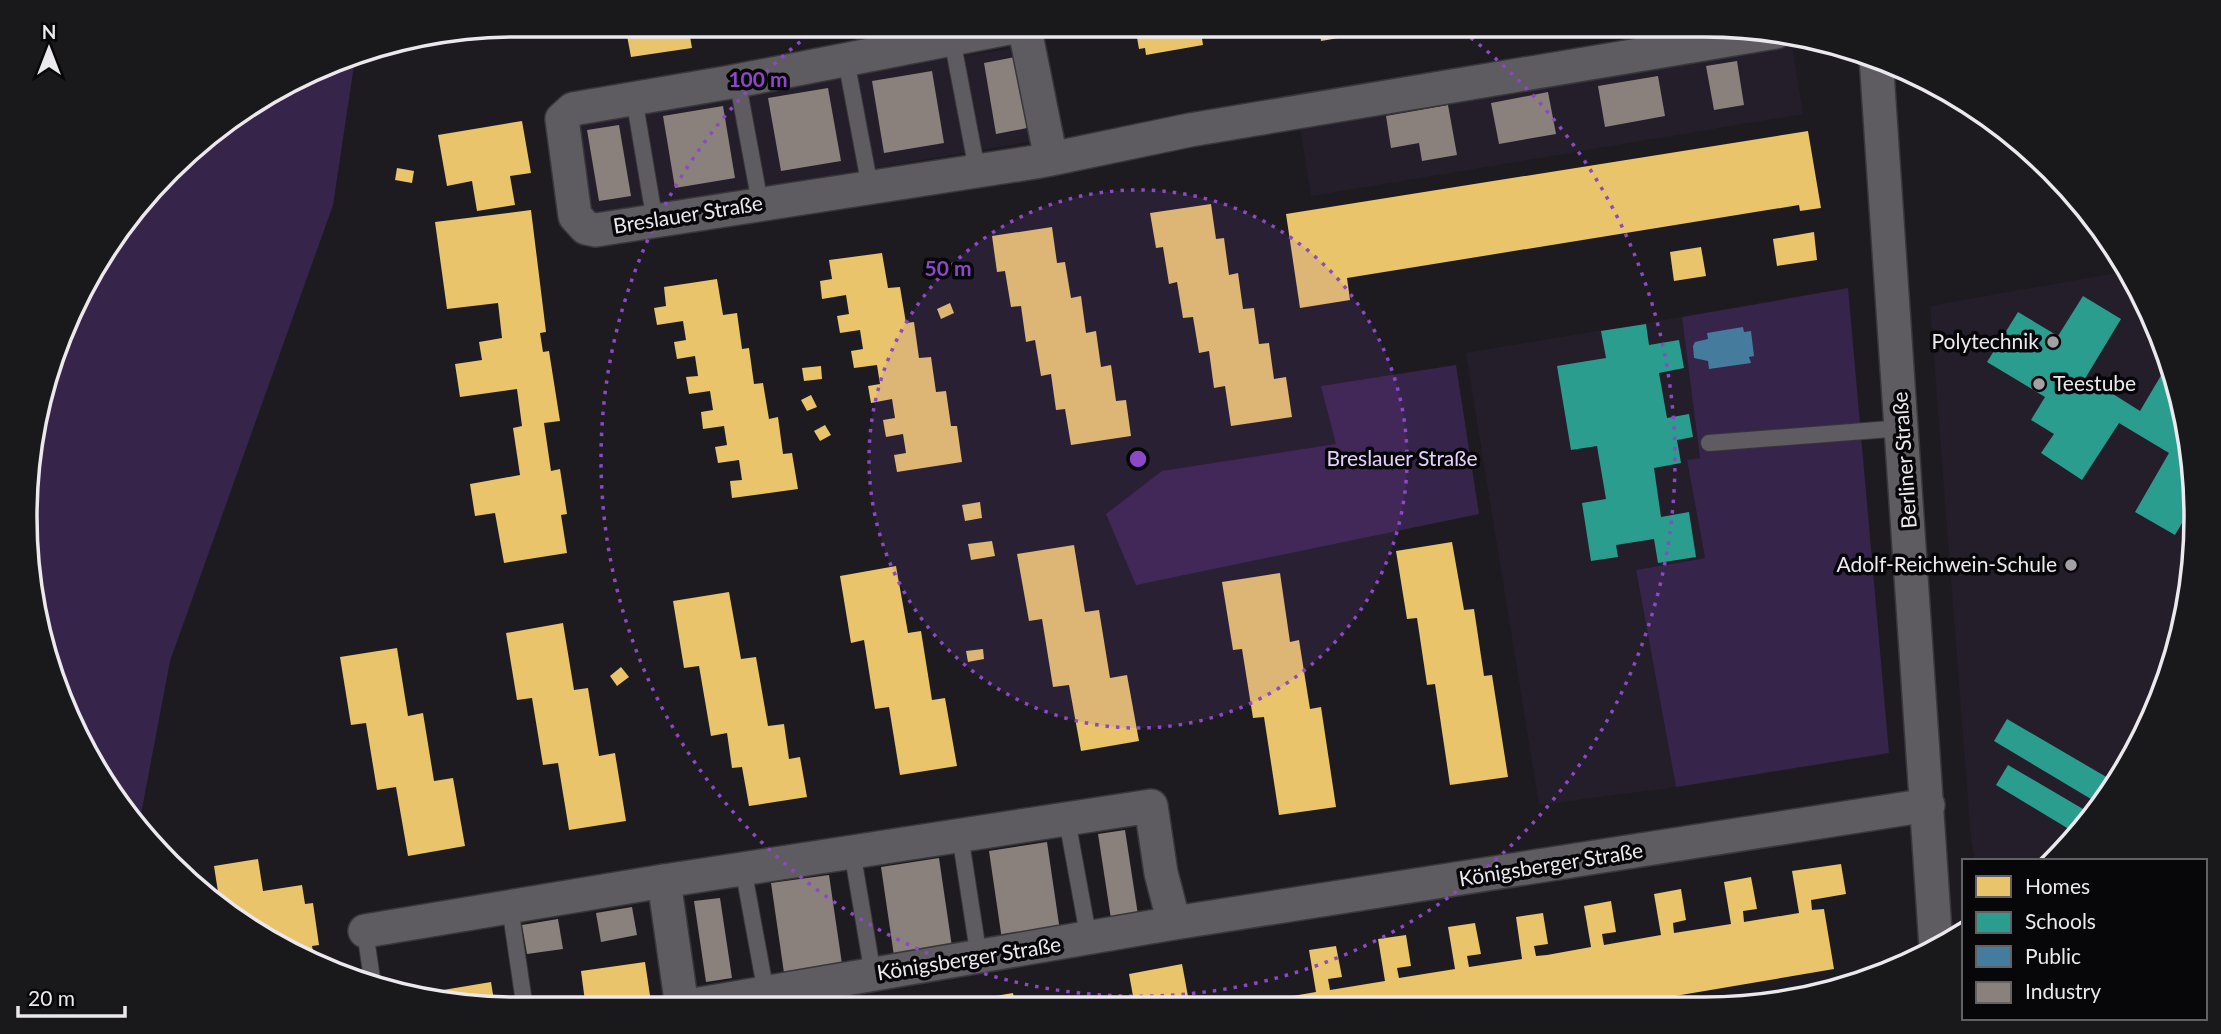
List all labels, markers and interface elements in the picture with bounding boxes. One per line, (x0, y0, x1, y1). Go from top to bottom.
north arrow (14, 14, 84, 84)
text: N (42, 20, 56, 43)
text: 100 m (728, 66, 788, 91)
street label: Breslauer Straße (611, 189, 764, 238)
text: 50 m (924, 255, 972, 280)
place label: Polytechnik (1932, 328, 2039, 353)
marker: Polytechnik (2045, 334, 2061, 350)
place label: Teestube (2053, 370, 2136, 395)
marker: Teestube (2031, 376, 2047, 392)
street label: Berliner Straße (1886, 391, 1921, 529)
park label: Breslauer Straße (1326, 445, 1478, 470)
centre of rings (1126, 447, 1150, 471)
place label: Adolf-Reichwein-Schule (1836, 551, 2057, 576)
marker: Adolf-Reichwein-Schule (2063, 557, 2079, 573)
street label: Königsberger Straße (1457, 837, 1645, 890)
legend (1962, 859, 2207, 1020)
text: Homes (2025, 873, 2090, 898)
text: Schools (2025, 908, 2096, 933)
street label: Königsberger Straße (875, 931, 1063, 984)
text: Public (2025, 943, 2081, 968)
scale bar (18, 974, 124, 1018)
text: Industry (2025, 978, 2101, 1003)
text: 20 m (28, 985, 75, 1010)

